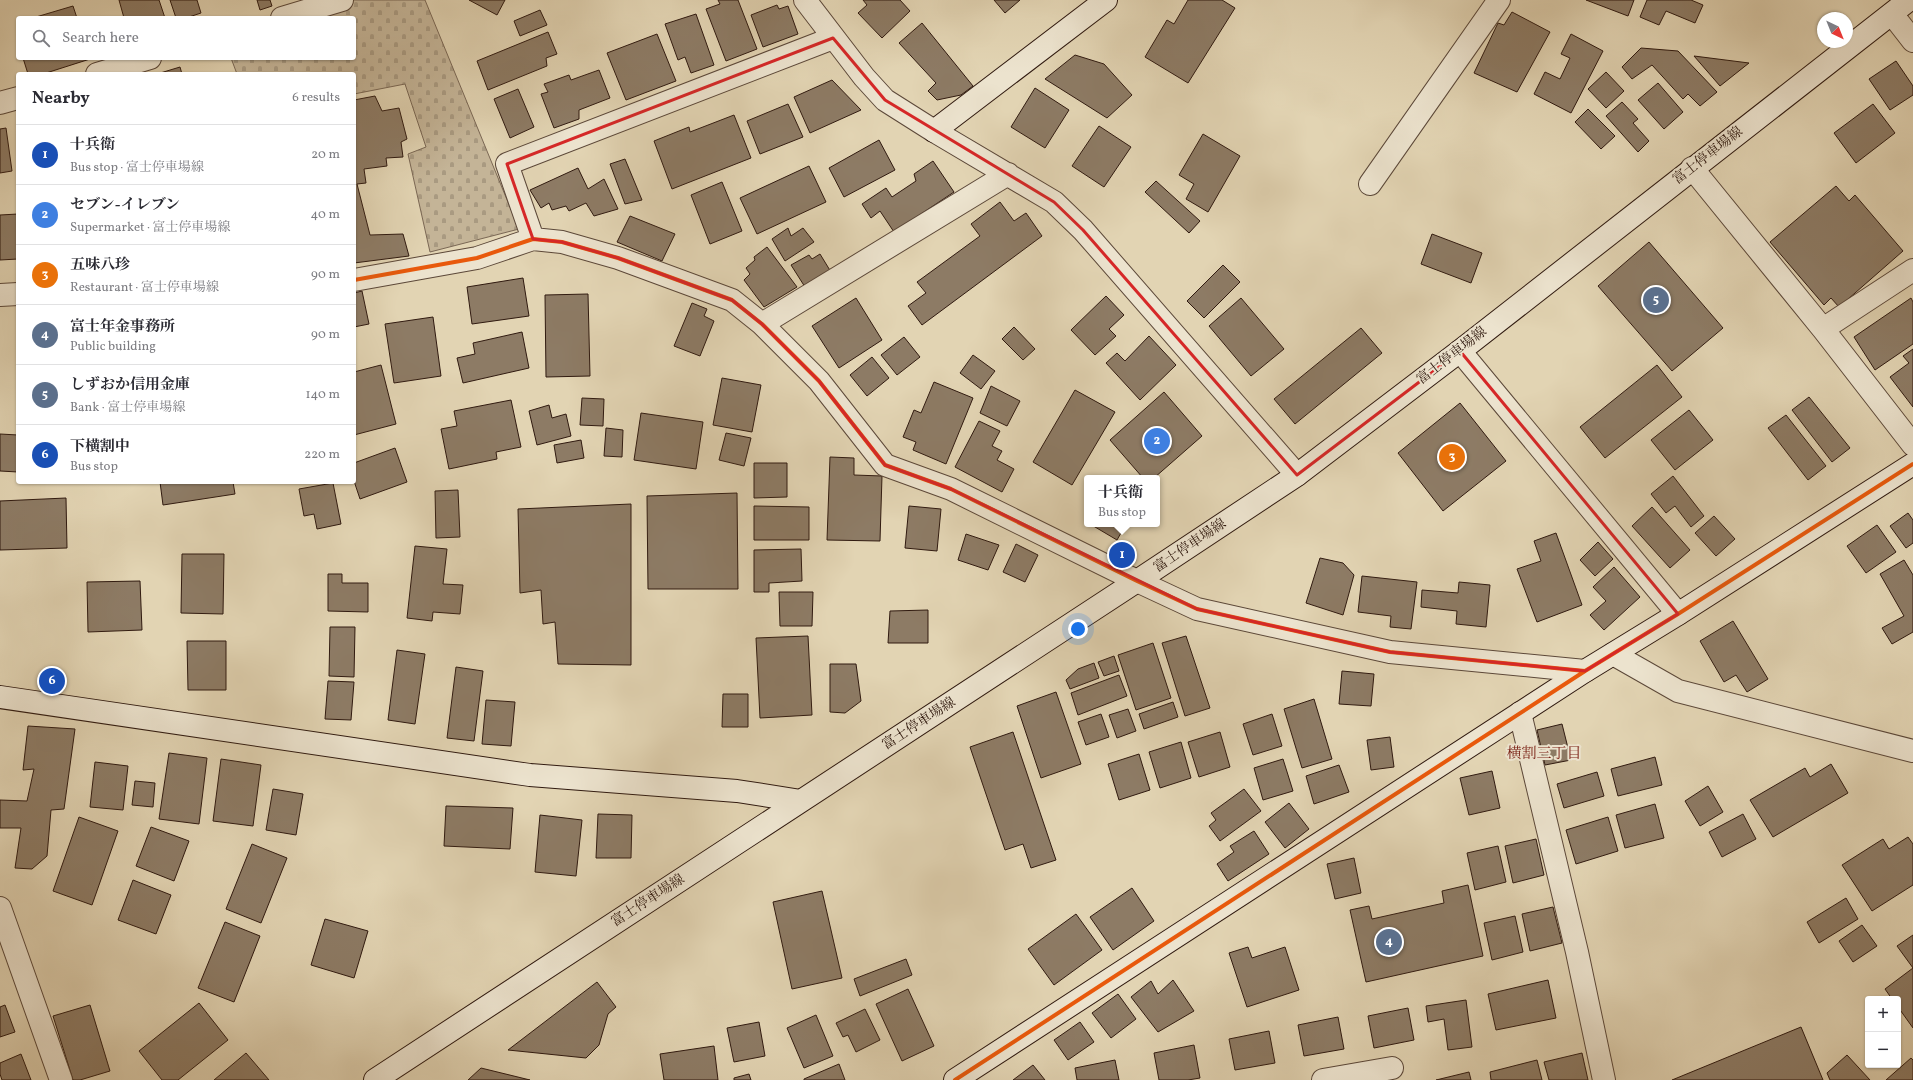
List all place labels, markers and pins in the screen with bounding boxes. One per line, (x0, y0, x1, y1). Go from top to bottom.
pin: 5 (1643, 285, 1669, 315)
pin: 2 (1144, 426, 1170, 456)
pin: 3 (1439, 442, 1465, 472)
pin: 1 (1109, 540, 1135, 570)
pin: 6 (39, 666, 65, 696)
pin: 4 (1376, 927, 1402, 957)

